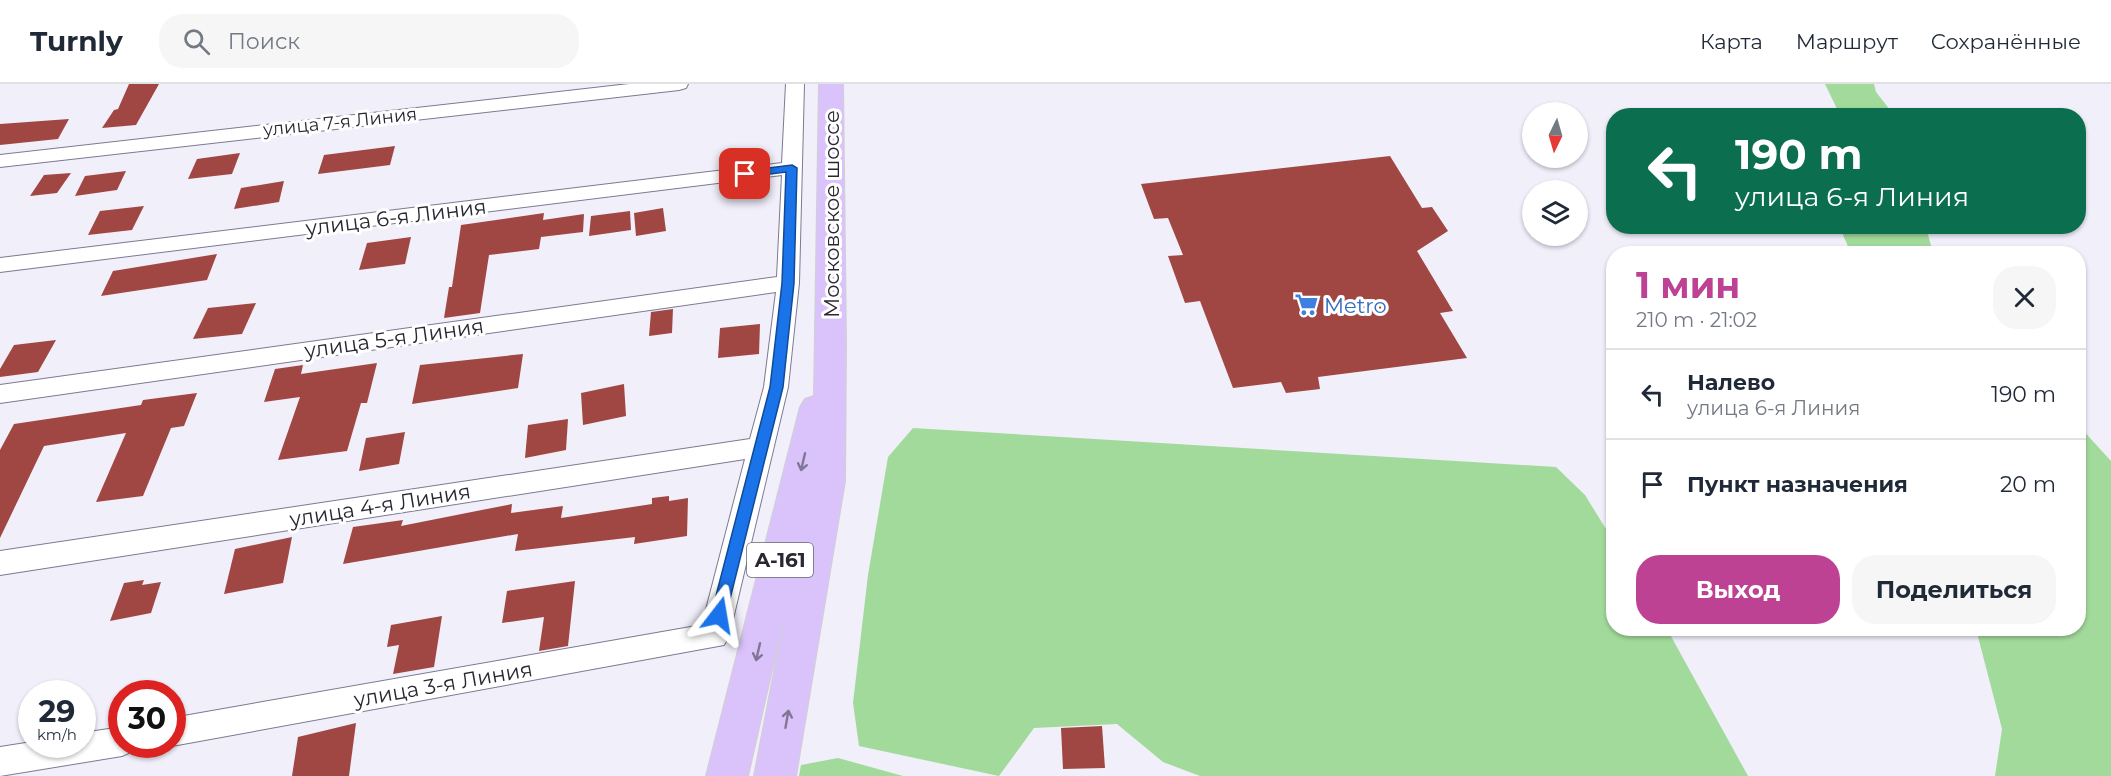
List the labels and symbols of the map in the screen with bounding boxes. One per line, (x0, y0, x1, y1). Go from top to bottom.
north arrow (1522, 102, 1588, 168)
street label: улица 7-я Линия (261, 103, 418, 141)
street label: Московское шоссе (819, 110, 844, 318)
pin (719, 148, 770, 199)
street label: улица 6-я Линия (303, 194, 488, 241)
supermarket icon: Metro (1293, 292, 1319, 318)
place label: Metro (1324, 293, 1387, 318)
street label: улица 5-я Линия (302, 313, 485, 363)
one-way arrow (796, 452, 808, 471)
street label: улица 4-я Линия (287, 478, 472, 532)
road number: А-161 (747, 543, 813, 577)
position arrow (687, 583, 751, 647)
one-way arrow (752, 642, 763, 661)
street label: улица 3-я Линия (351, 656, 534, 712)
speed limit sign: 30 (108, 680, 186, 758)
one-way arrow (781, 709, 792, 729)

